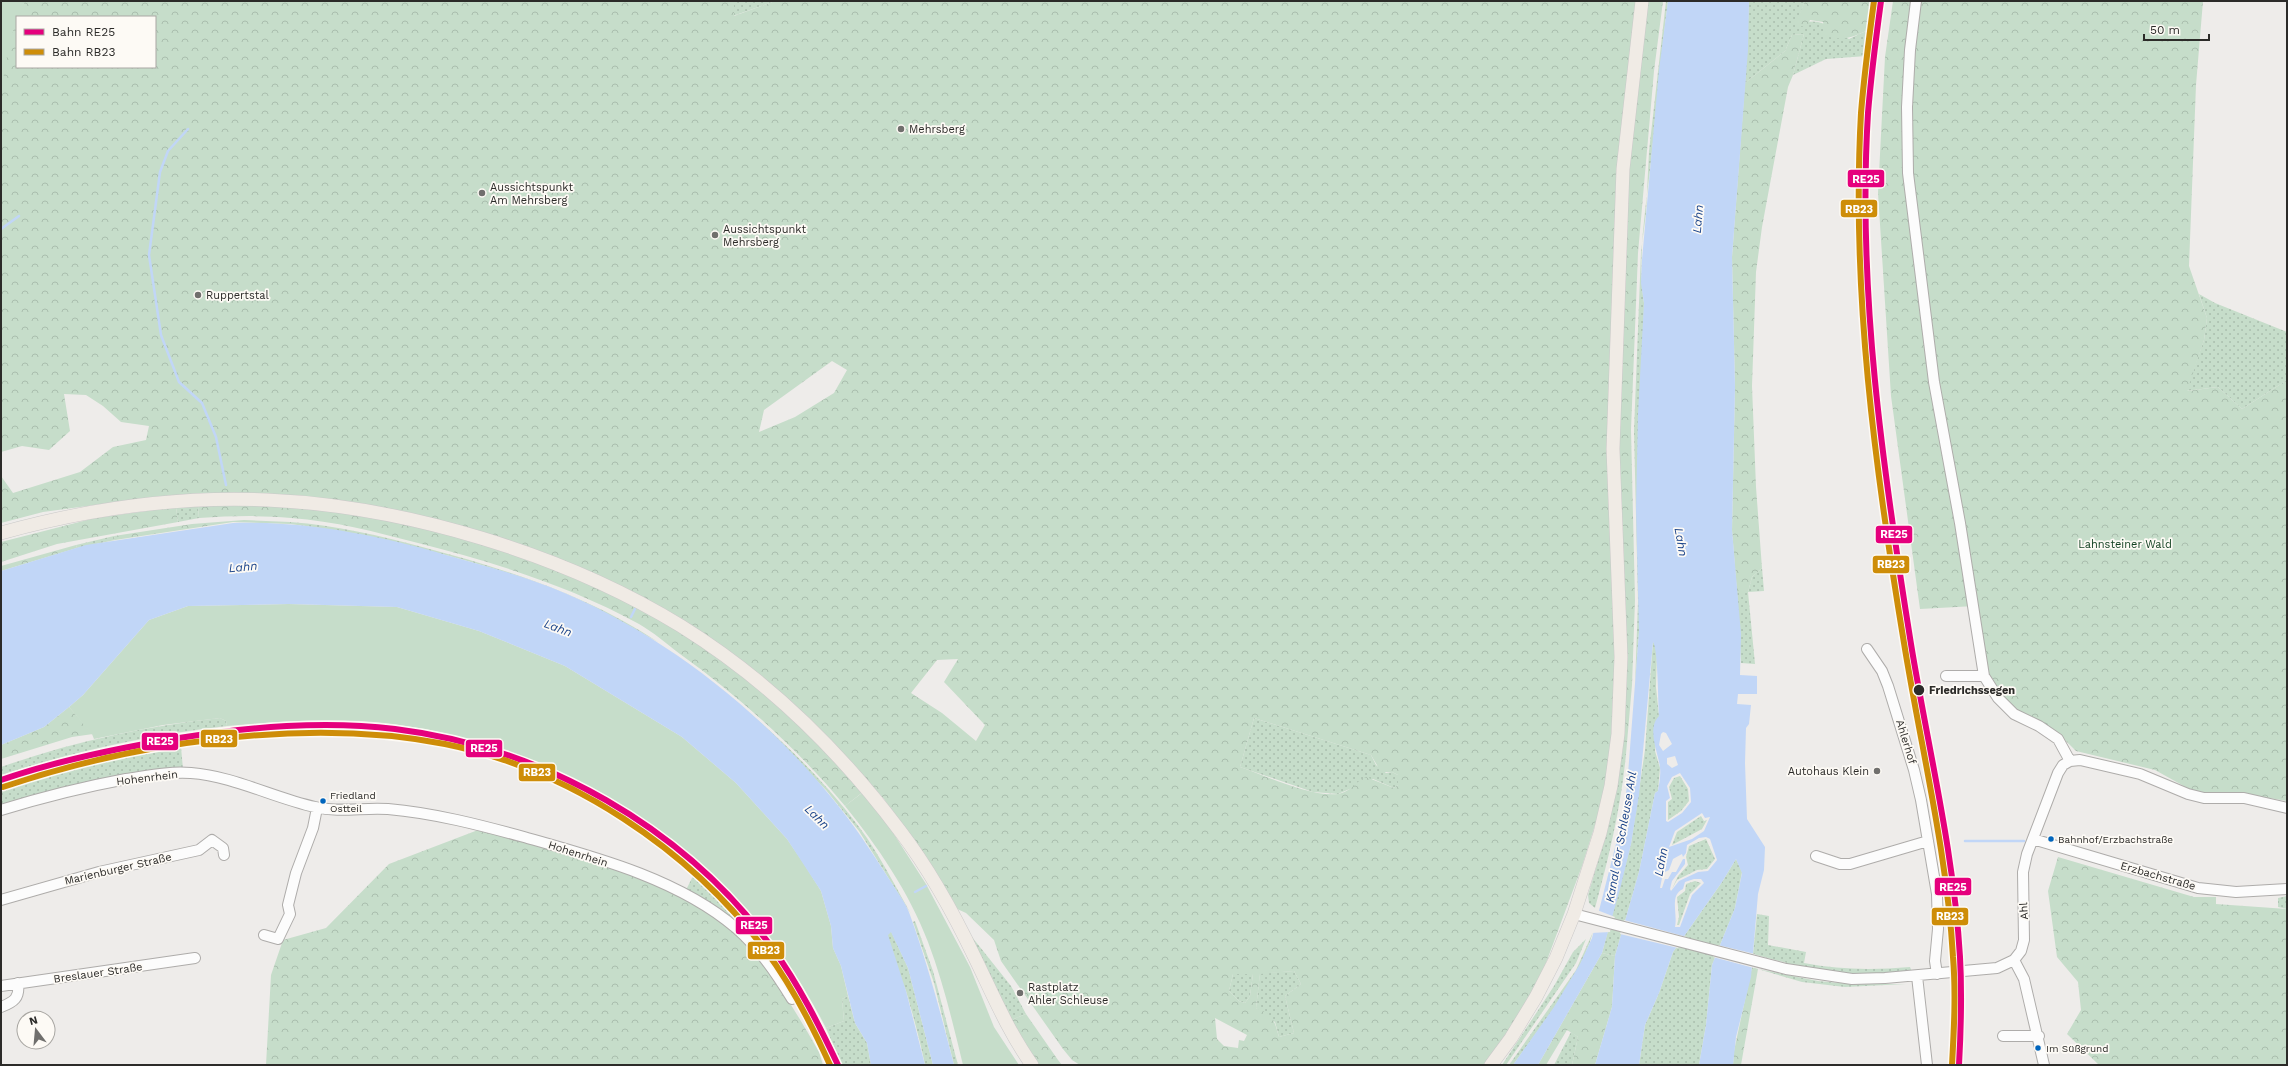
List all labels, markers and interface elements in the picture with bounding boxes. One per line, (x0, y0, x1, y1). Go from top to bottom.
legend (16, 16, 156, 68)
scale bar (2144, 16, 2209, 42)
text: 50 m (2150, 23, 2180, 37)
text: Bahn RE25 (52, 25, 115, 39)
text: Bahn RB23 (52, 45, 115, 59)
place label: Mehrsberg (909, 123, 965, 136)
marker: Mehrsberg (896, 124, 906, 134)
line badge: RE25 (1847, 169, 1885, 188)
text: RE25 (1852, 173, 1880, 186)
place label: Aussichtspunkt Am Mehrsberg (490, 181, 573, 207)
marker: Aussichtspunkt Am Mehrsberg (477, 188, 487, 198)
line badge: RB23 (1840, 199, 1878, 218)
text: RB23 (1845, 203, 1874, 216)
water label: Lahn (1690, 204, 1706, 234)
place label: Aussichtspunkt Mehrsberg (723, 223, 806, 249)
marker: Aussichtspunkt Mehrsberg (710, 230, 720, 240)
place label: Ruppertstal (206, 289, 270, 302)
marker: Ruppertstal (193, 290, 203, 300)
line badge: RE25 (1875, 525, 1913, 544)
water label: Lahn (1672, 527, 1690, 557)
text: RE25 (1880, 528, 1908, 541)
park label: Lahnsteiner Wald (2078, 538, 2172, 551)
line badge: RB23 (1872, 555, 1910, 574)
text: RB23 (1877, 558, 1906, 571)
water label: Lahn (228, 559, 258, 575)
water label: Lahn (542, 617, 574, 639)
marker: Friedrichssegen (1912, 683, 1926, 697)
place label: Friedrichssegen (1929, 684, 2015, 697)
street label: Ahlerhof (1893, 718, 1919, 766)
line badge: RB23 (200, 729, 238, 748)
line badge: RE25 (141, 732, 179, 751)
text: RB23 (205, 733, 234, 746)
text: RE25 (146, 735, 174, 748)
line badge: RE25 (465, 739, 503, 758)
text: RE25 (470, 742, 498, 755)
line badge: RB23 (518, 763, 556, 782)
place label: Autohaus Klein (1788, 765, 1869, 778)
text: RB23 (523, 766, 552, 779)
marker: Autohaus Klein (1872, 766, 1882, 776)
street label: Hohenrhein (115, 768, 179, 788)
water label: Kanal der Schleuse Ahl (1603, 770, 1639, 904)
place label: Friedland Ostteil (330, 790, 376, 814)
marker: Friedland Ostteil (318, 796, 328, 806)
water label: Lahn (802, 802, 832, 832)
marker: Bahnhof/Erzbachstraße (2046, 834, 2056, 844)
place label: Bahnhof/Erzbachstraße (2058, 834, 2173, 845)
street label: Hohenrhein (547, 838, 609, 870)
water label: Lahn (1651, 847, 1671, 877)
street label: Marienburger Straße (63, 850, 173, 888)
street label: Erzbachstraße (2119, 859, 2197, 893)
line badge: RE25 (1934, 877, 1972, 896)
text: RE25 (1939, 881, 1967, 894)
street label: Ahl (2017, 901, 2031, 920)
line badge: RB23 (1931, 907, 1969, 926)
text: RB23 (1936, 910, 1965, 923)
line badge: RE25 (735, 916, 773, 935)
text: RE25 (740, 919, 768, 932)
line badge: RB23 (747, 941, 785, 960)
text: RB23 (752, 944, 781, 957)
street label: Breslauer Straße (53, 960, 143, 986)
place label: Rastplatz Ahler Schleuse (1028, 981, 1108, 1007)
marker: Rastplatz Ahler Schleuse (1015, 988, 1025, 998)
north arrow (16, 1010, 56, 1050)
text: N (28, 1013, 39, 1028)
marker: Im Süßgrund (2033, 1043, 2043, 1053)
place label: Im Süßgrund (2046, 1043, 2109, 1054)

